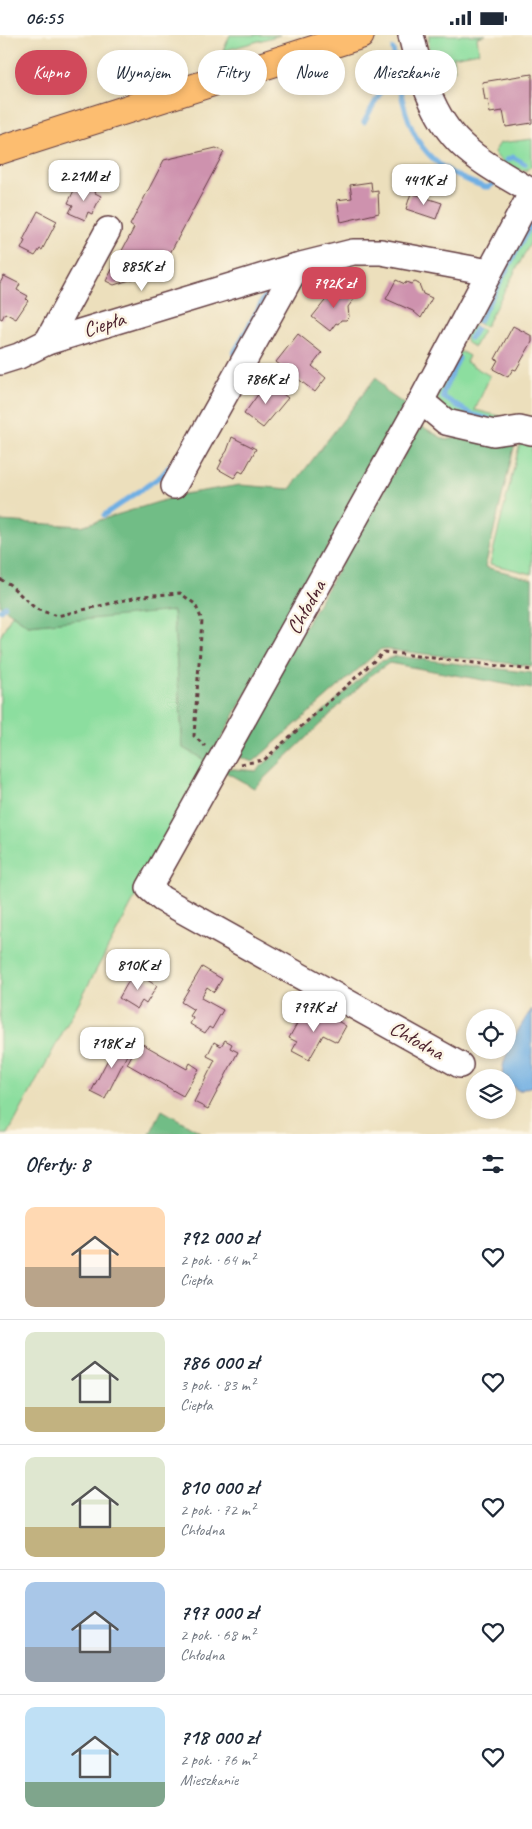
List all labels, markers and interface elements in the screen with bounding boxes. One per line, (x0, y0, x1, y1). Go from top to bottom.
text: 06:55 (25, 6, 63, 30)
chip: Kupno (15, 50, 87, 95)
chip: Wynajem (97, 50, 188, 95)
chip: Filtry (198, 50, 267, 95)
chip: Nowe (277, 50, 345, 95)
chip: Mieszkanie (355, 50, 457, 95)
pin: 2.21M zł (32, 159, 136, 202)
pin: 441K zł (378, 163, 470, 206)
text: 2.21M zł (60, 166, 108, 186)
text: 441K zł (403, 170, 445, 190)
pin: 885K zł (96, 249, 188, 292)
text: 885K zł (121, 256, 163, 276)
pin: 792K zł (288, 267, 380, 309)
text: 792K zł (313, 273, 355, 293)
street label: Ciepła (80, 305, 130, 343)
pin: 786K zł (220, 363, 312, 405)
text: 786K zł (245, 369, 287, 389)
street label: Chłodna (281, 574, 332, 639)
pin: 810K zł (92, 949, 184, 991)
text: 810K zł (117, 955, 159, 975)
pin: 797K zł (268, 991, 360, 1033)
text: 797K zł (293, 997, 335, 1017)
map controls (466, 1009, 516, 1119)
button: locate (466, 1009, 516, 1059)
street label: Chłodna (385, 1015, 450, 1066)
pin: 718K zł (66, 1027, 158, 1069)
text: 718K zł (91, 1033, 133, 1053)
button: layers (466, 1069, 516, 1119)
icon: filters (479, 1150, 507, 1178)
text: Oferty: 8 (25, 1151, 90, 1177)
text: 792 000 zł (180, 1224, 258, 1250)
icon: home (65, 1227, 125, 1287)
icon: heart (479, 1243, 507, 1271)
text: 2 pok. · 64 m² (180, 1250, 255, 1270)
text: Ciepła (180, 1270, 212, 1290)
text: 786 000 zł (180, 1349, 259, 1375)
icon: home (65, 1352, 125, 1412)
icon: heart (479, 1368, 507, 1396)
text: 3 pok. · 83 m² (180, 1375, 255, 1395)
text: Ciepła (180, 1395, 212, 1415)
text: 810 000 zł (180, 1474, 258, 1500)
icon: home (65, 1477, 125, 1537)
icon: heart (479, 1493, 507, 1521)
text: 2 pok. · 72 m² (180, 1500, 255, 1520)
text: Chłodna (180, 1520, 224, 1540)
text: 797 000 zł (180, 1599, 258, 1625)
icon: home (65, 1602, 125, 1662)
icon: heart (479, 1618, 507, 1646)
text: 2 pok. · 68 m² (180, 1625, 255, 1645)
text: Chłodna (180, 1645, 224, 1665)
text: 718 000 zł (180, 1724, 258, 1750)
icon: home (65, 1727, 125, 1787)
icon: heart (479, 1743, 507, 1771)
text: 2 pok. · 76 m² (180, 1750, 255, 1770)
text: Mieszkanie (180, 1770, 238, 1790)

